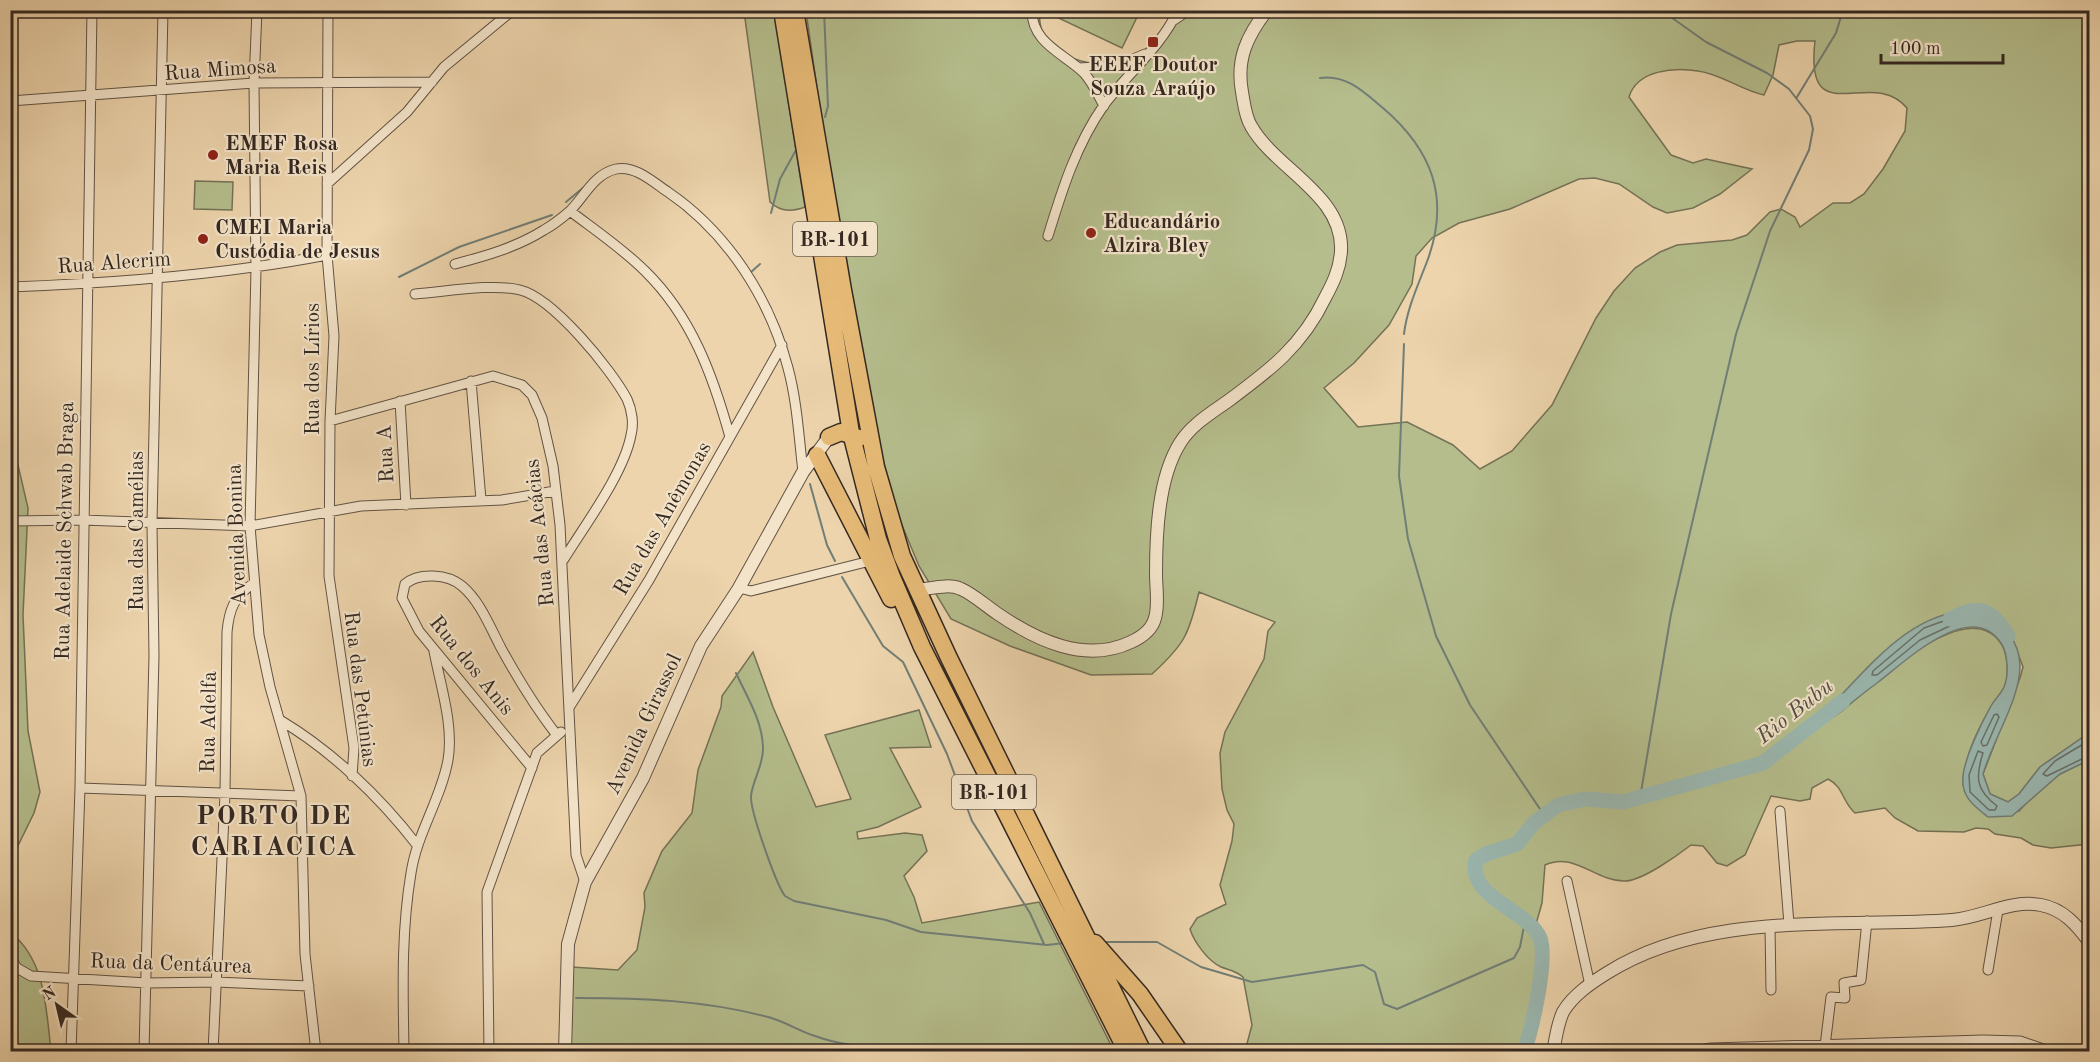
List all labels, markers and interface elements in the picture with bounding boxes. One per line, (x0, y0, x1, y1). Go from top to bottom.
scale bar (1881, 27, 2002, 65)
marker: EEEF Doutor Souza Araújo (1146, 35, 1160, 49)
text: 100 m (1890, 40, 1941, 58)
place label: EEEF Doutor Souza Araújo (1088, 55, 1218, 100)
street label: Rua Mimosa (163, 56, 277, 85)
place label: EMEF Rosa Maria Reis (225, 134, 339, 179)
marker: EMEF Rosa Maria Reis (206, 148, 220, 162)
place label: Educandário Alzira Bley (1103, 212, 1220, 257)
place label: CMEI Maria Custódia de Jesus (215, 218, 380, 263)
road number: BR-101 (793, 222, 877, 256)
marker: Educandário Alzira Bley (1084, 226, 1098, 240)
marker: CMEI Maria Custódia de Jesus (196, 232, 210, 246)
street label: Rua Alecrim (57, 249, 172, 278)
street label: Rua dos Lírios (303, 303, 324, 435)
street label: Rua Adelaide Schwab Braga (53, 401, 78, 661)
street label: Rua A (374, 424, 399, 484)
street label: Rua das Anêmonas (611, 438, 716, 599)
street label: Rua das Camélias (127, 451, 148, 611)
street label: Rua das Acácias (522, 458, 559, 608)
street label: Avenida Bonina (225, 463, 250, 606)
street label: Rua das Petúnias (340, 610, 379, 768)
street label: Rua dos Anis (425, 612, 517, 720)
street label: Avenida Girassol (603, 651, 686, 798)
street label: Rua Adelfa (198, 671, 221, 773)
water label: Rio Bubu (1752, 675, 1838, 749)
road number: BR-101 (952, 775, 1036, 809)
district label: PORTO DE CARIACICA (190, 803, 358, 861)
street label: Rua da Centáurea (89, 951, 252, 978)
north arrow (27, 975, 87, 1035)
text: N (40, 984, 60, 1004)

